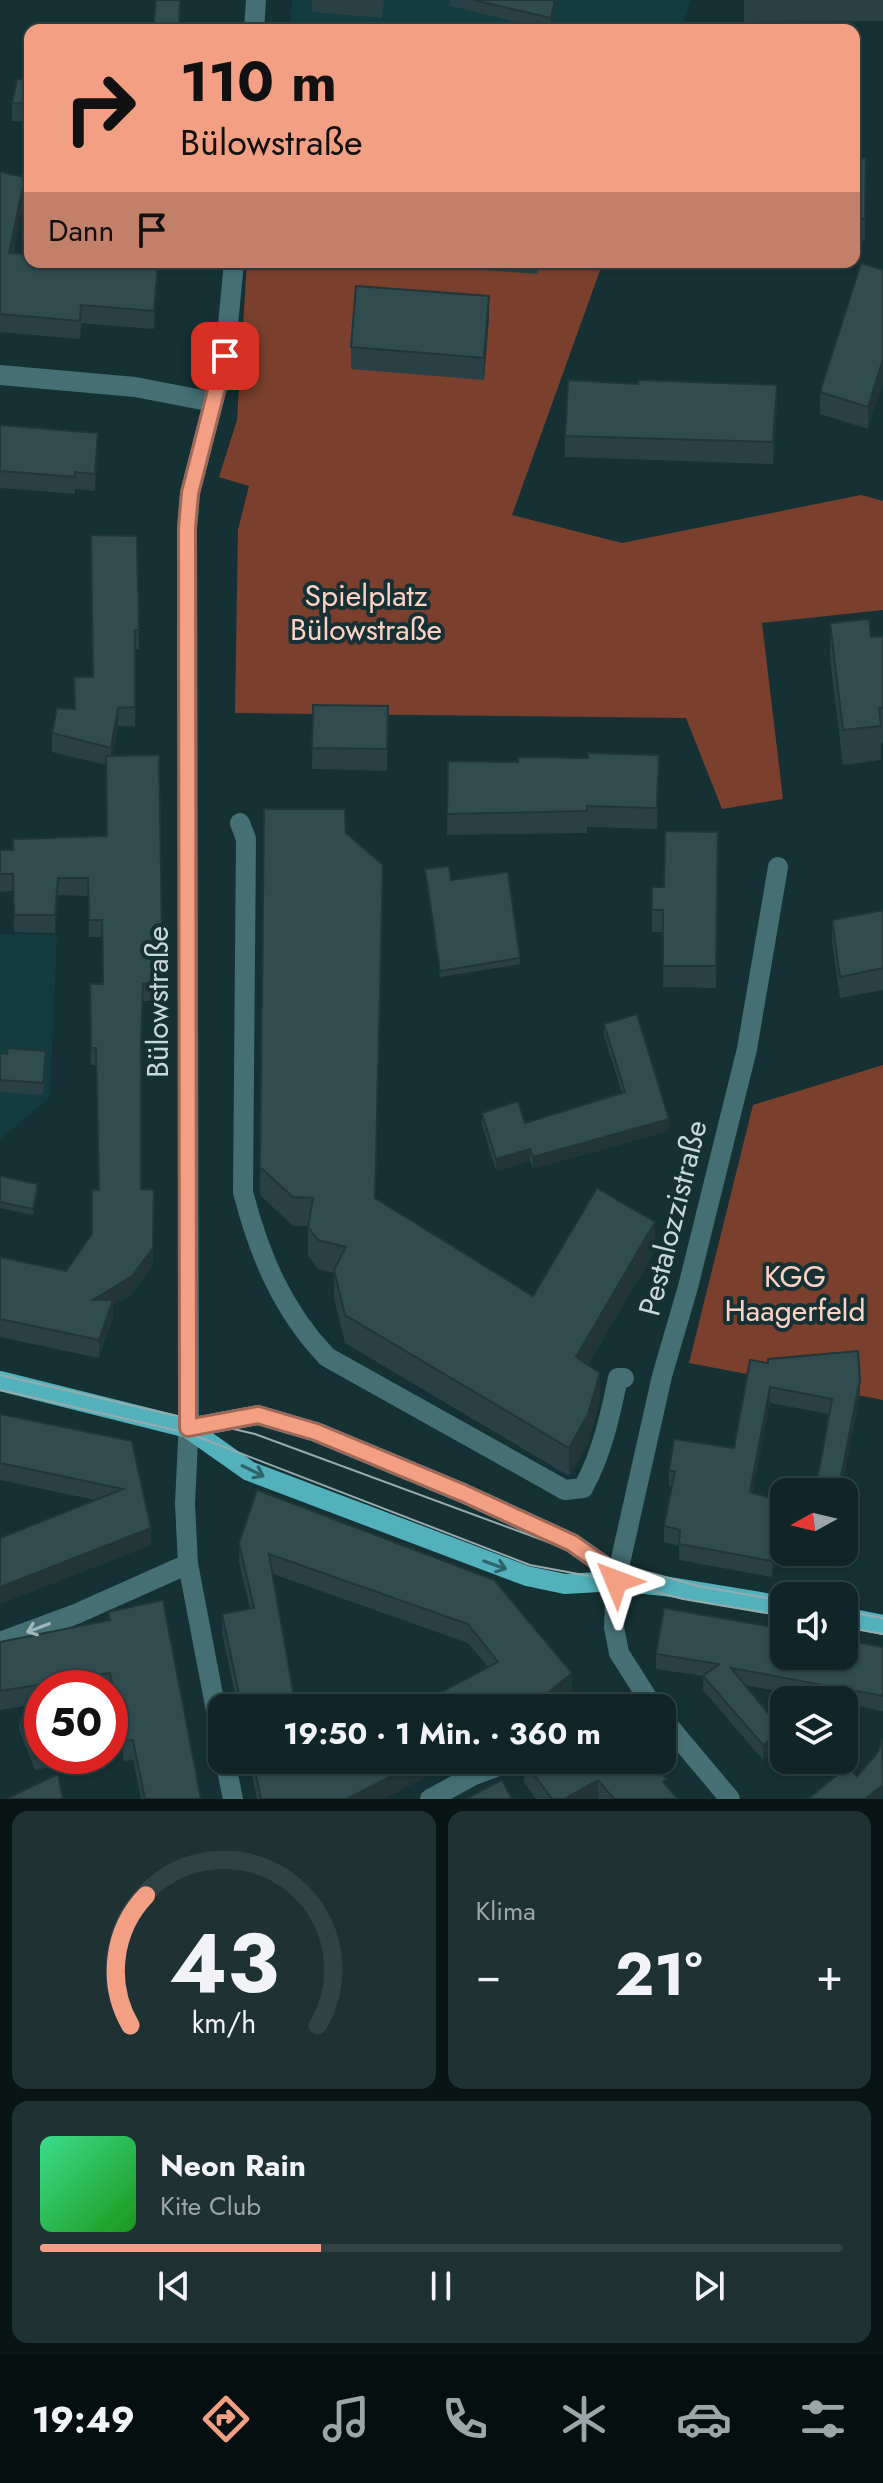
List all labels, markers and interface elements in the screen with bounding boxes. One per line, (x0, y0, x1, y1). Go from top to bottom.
text: 110 m (180, 41, 337, 122)
icon: right (48, 56, 152, 160)
text: Bülowstraße (180, 116, 363, 168)
icon: arrive (130, 208, 174, 252)
text: Dann (48, 209, 114, 252)
pin (191, 322, 259, 390)
icon: arrive (203, 334, 247, 378)
park label: Spielplatz Bülowstraße (290, 574, 442, 651)
street label: Bülowstraße (136, 926, 179, 1078)
street label: Pestalozzistraße (627, 1116, 718, 1320)
park label: KGG Haagerfeld (724, 1255, 866, 1332)
one-way arrow (241, 1464, 264, 1479)
north arrow (770, 1478, 858, 1566)
map controls (770, 1478, 858, 1774)
position arrow (574, 1539, 658, 1623)
one-way arrow (482, 1559, 507, 1573)
button: sound (770, 1582, 858, 1670)
one-way arrow (26, 1622, 51, 1636)
speed limit sign: 50 (24, 1670, 128, 1774)
button: layers (770, 1686, 858, 1774)
text: 19:50 · 1 Min. · 360 m (283, 1712, 601, 1755)
text: Klima (476, 1892, 536, 1930)
text: 43 (169, 1903, 279, 2023)
text: 21° (615, 1931, 703, 2018)
text: − (476, 1943, 501, 2007)
text: + (816, 1943, 843, 2007)
text: km/h (191, 2002, 256, 2044)
text: Neon Rain (160, 2144, 306, 2187)
text: Kite Club (160, 2187, 261, 2225)
icon: previous (152, 2264, 196, 2308)
icon: pause (419, 2264, 463, 2308)
icon: next (687, 2264, 731, 2308)
icon: directions (198, 2391, 254, 2447)
icon: music (318, 2391, 374, 2447)
icon: phone (437, 2391, 493, 2447)
icon: climate (556, 2391, 612, 2447)
icon: car (676, 2391, 732, 2447)
icon: filters (795, 2391, 851, 2447)
text: 19:49 (32, 2393, 135, 2445)

